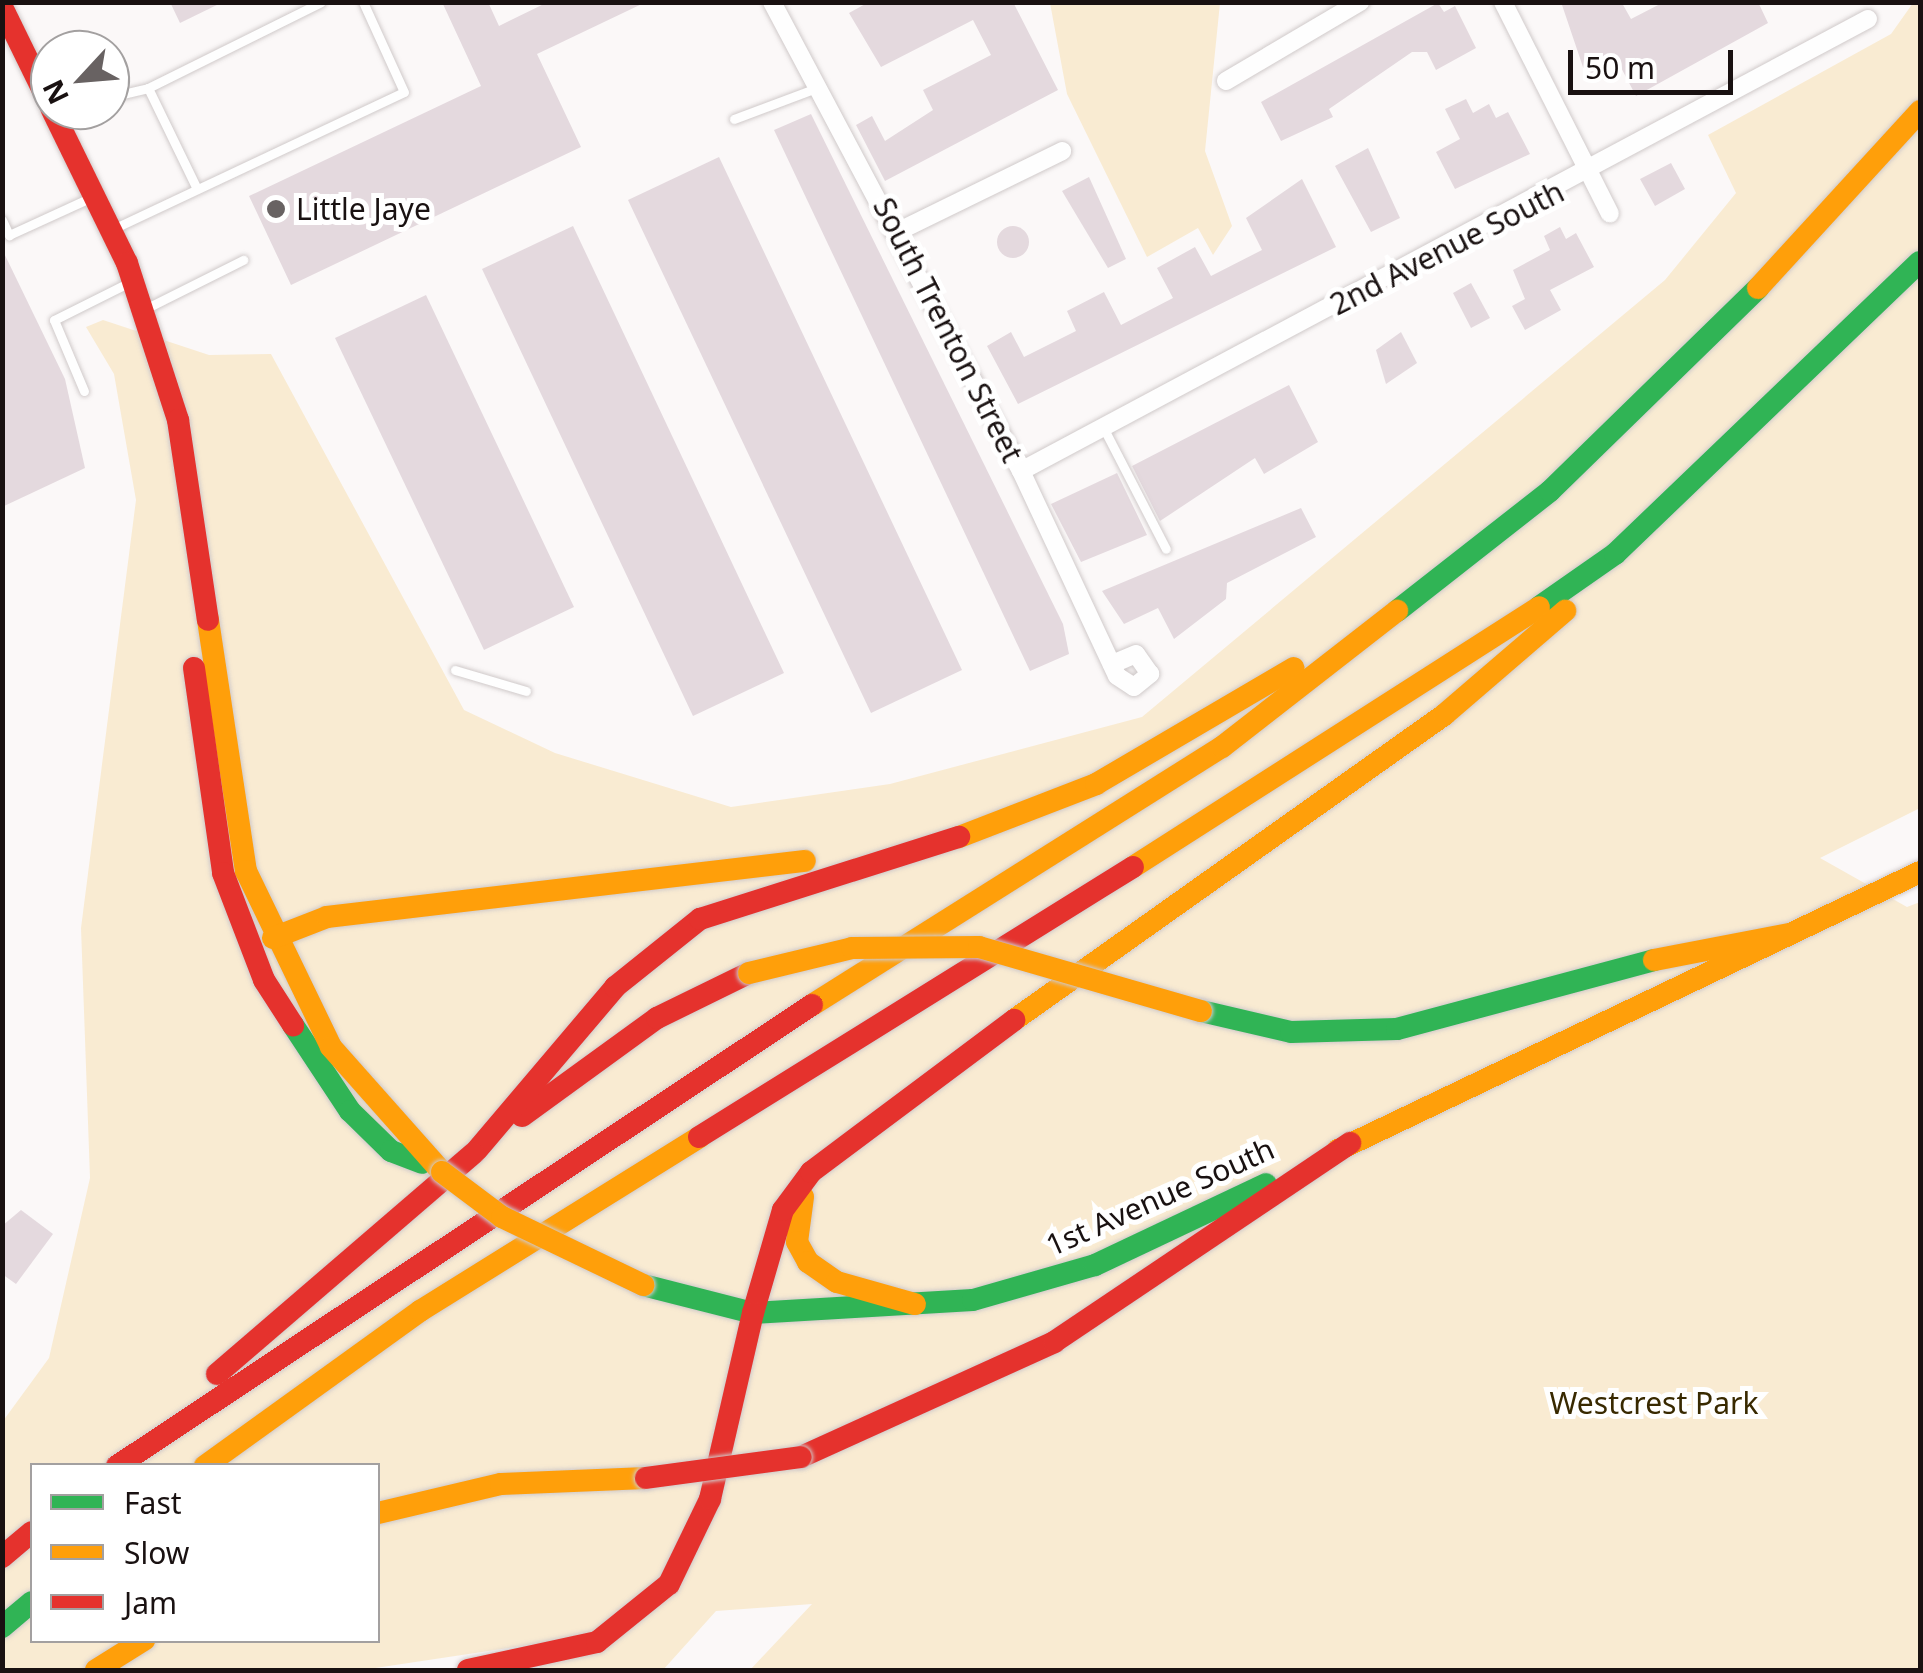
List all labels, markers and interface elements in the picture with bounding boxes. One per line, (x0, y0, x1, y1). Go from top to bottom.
north arrow (30, 30, 130, 130)
scale bar (1573, 30, 1738, 92)
text: 50 m (1585, 47, 1655, 88)
text: N (33, 74, 77, 111)
street label: 2nd Avenue South (1324, 173, 1570, 323)
place label: Little Jaye (296, 191, 431, 227)
street label: South Trenton Street (866, 192, 1030, 468)
marker: Little Jaye (265, 198, 287, 220)
street label: 1st Avenue South (1040, 1131, 1280, 1263)
park label: Westcrest Park (1550, 1385, 1758, 1421)
legend (30, 1463, 380, 1643)
text: Fast (124, 1482, 182, 1523)
text: Slow (124, 1532, 189, 1573)
text: Jam (124, 1582, 177, 1623)

